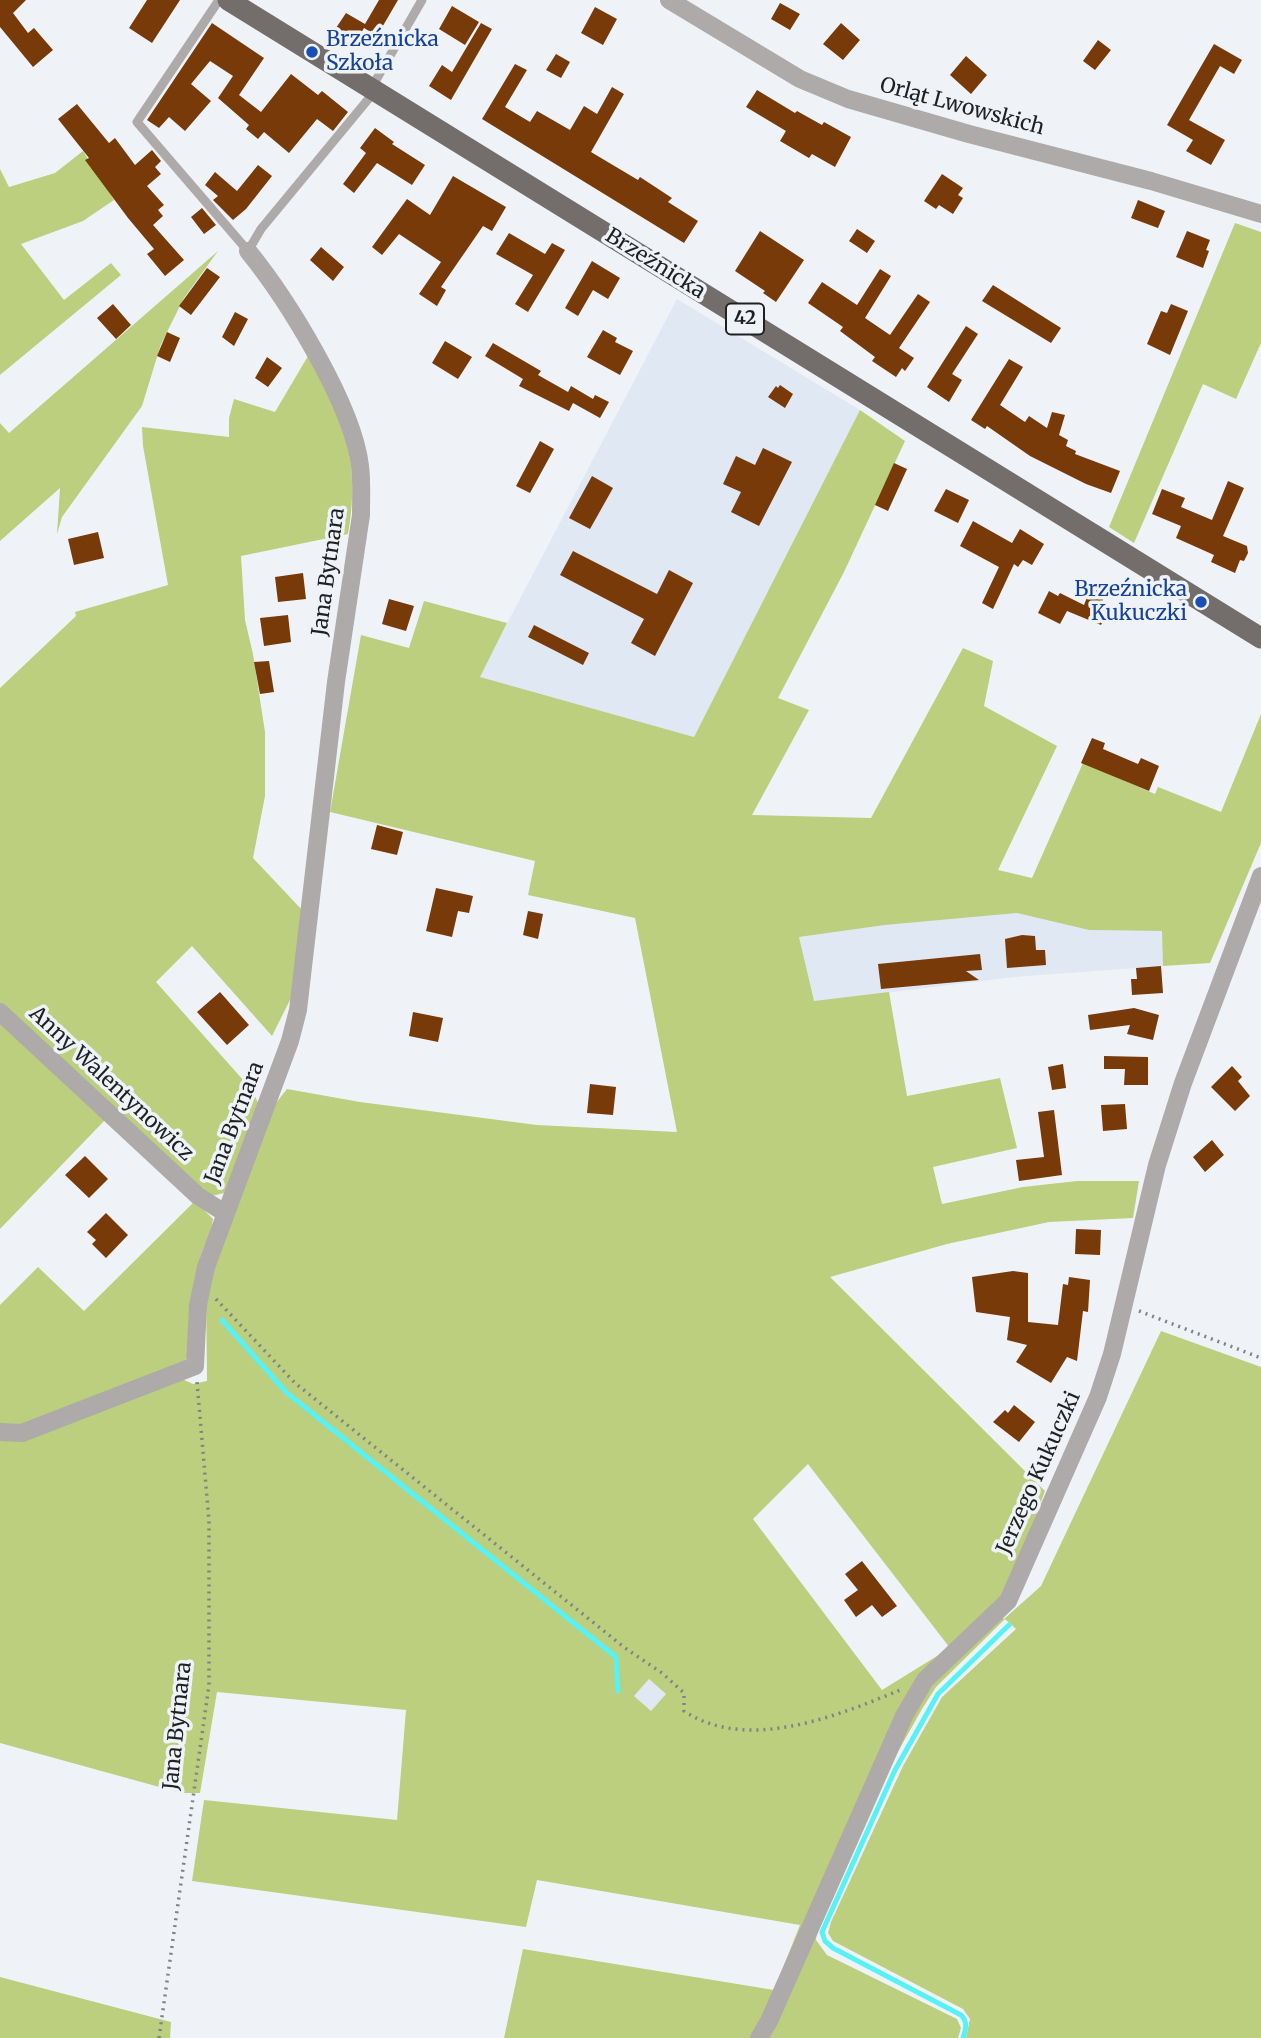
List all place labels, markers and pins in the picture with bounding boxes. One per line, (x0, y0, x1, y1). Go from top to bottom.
place label: Brzeźnicka Szkoła (326, 27, 439, 77)
marker: Brzeźnicka Szkoła (304, 44, 320, 60)
place label: Brzeźnicka Kukuczki (1074, 577, 1187, 627)
marker: Brzeźnicka Kukuczki (1193, 594, 1209, 610)

